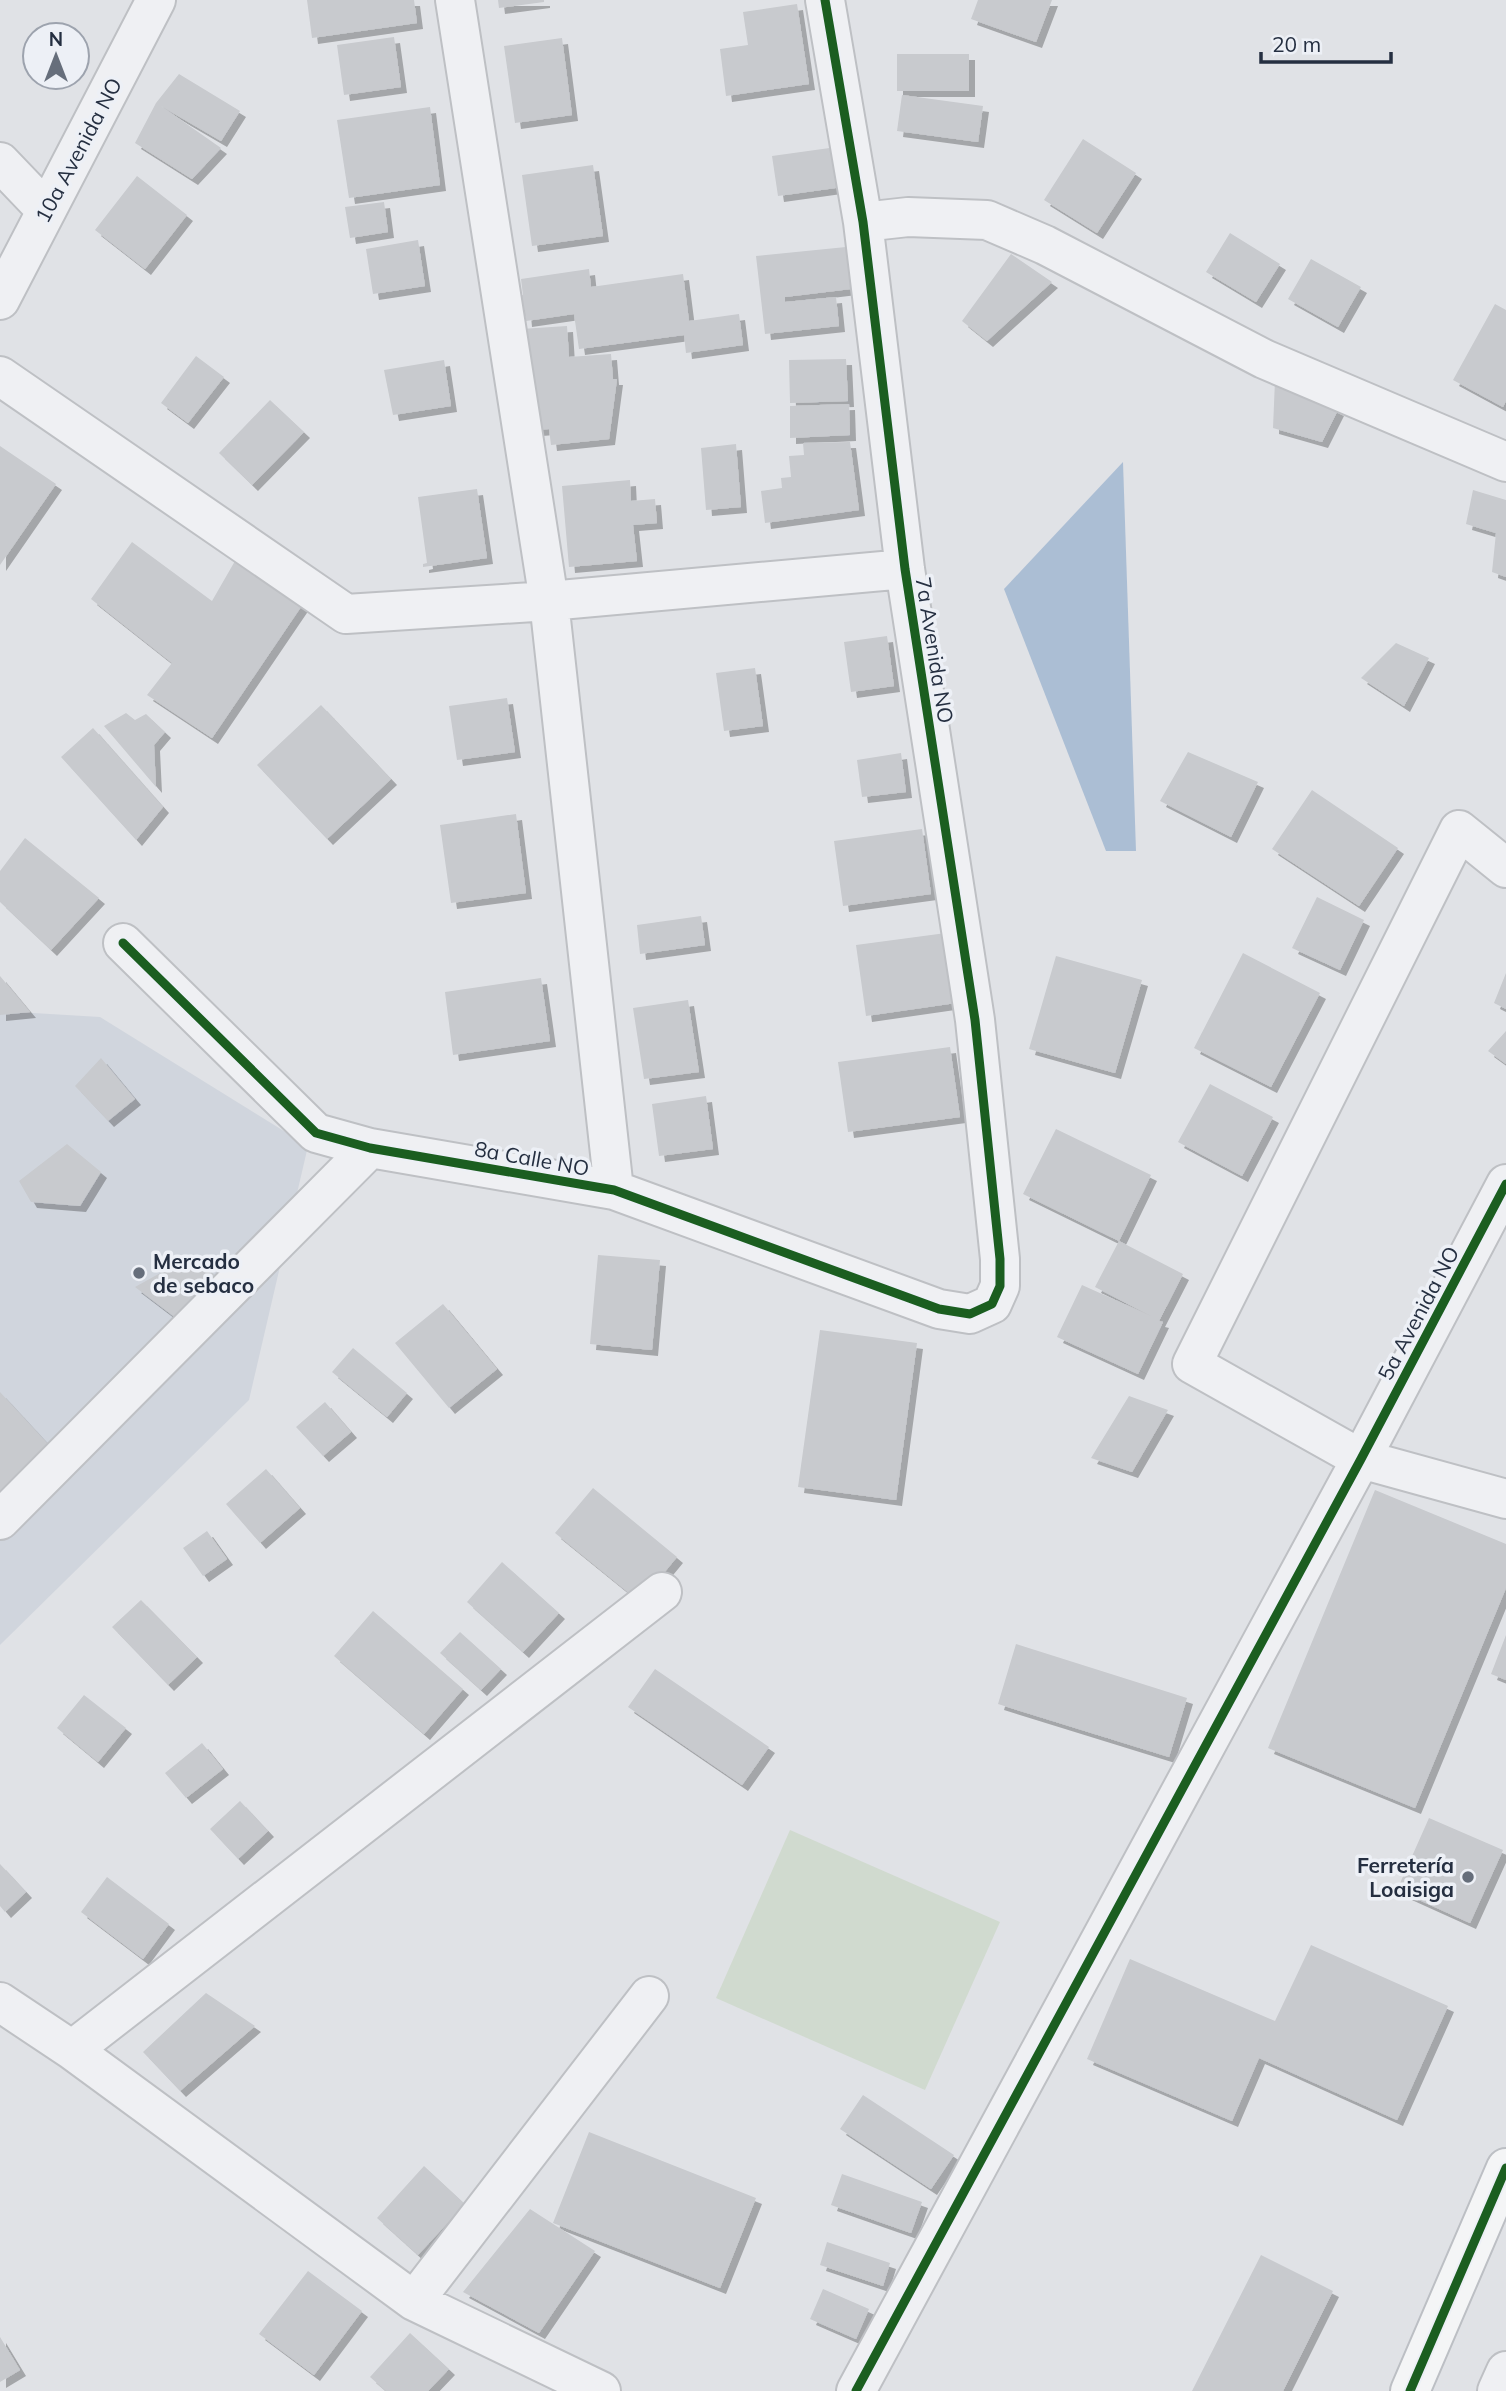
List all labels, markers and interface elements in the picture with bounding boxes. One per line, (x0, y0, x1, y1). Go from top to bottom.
north arrow (21, 21, 91, 91)
scale bar (1261, 21, 1390, 65)
text: N (49, 27, 63, 51)
text: 20 m (1272, 31, 1321, 57)
street label: 10a Avenida NO (29, 73, 127, 227)
street label: 7a Avenida NO (911, 575, 959, 725)
street label: 8a Calle NO (473, 1135, 591, 1181)
street label: 5a Avenida NO (1372, 1242, 1464, 1384)
place label: Mercado de sebaco (153, 1248, 254, 1298)
marker: Mercado de sebaco (131, 1265, 147, 1281)
place label: Ferretería Loaisiga (1357, 1852, 1454, 1902)
marker: Ferretería Loaisiga (1460, 1869, 1476, 1885)

